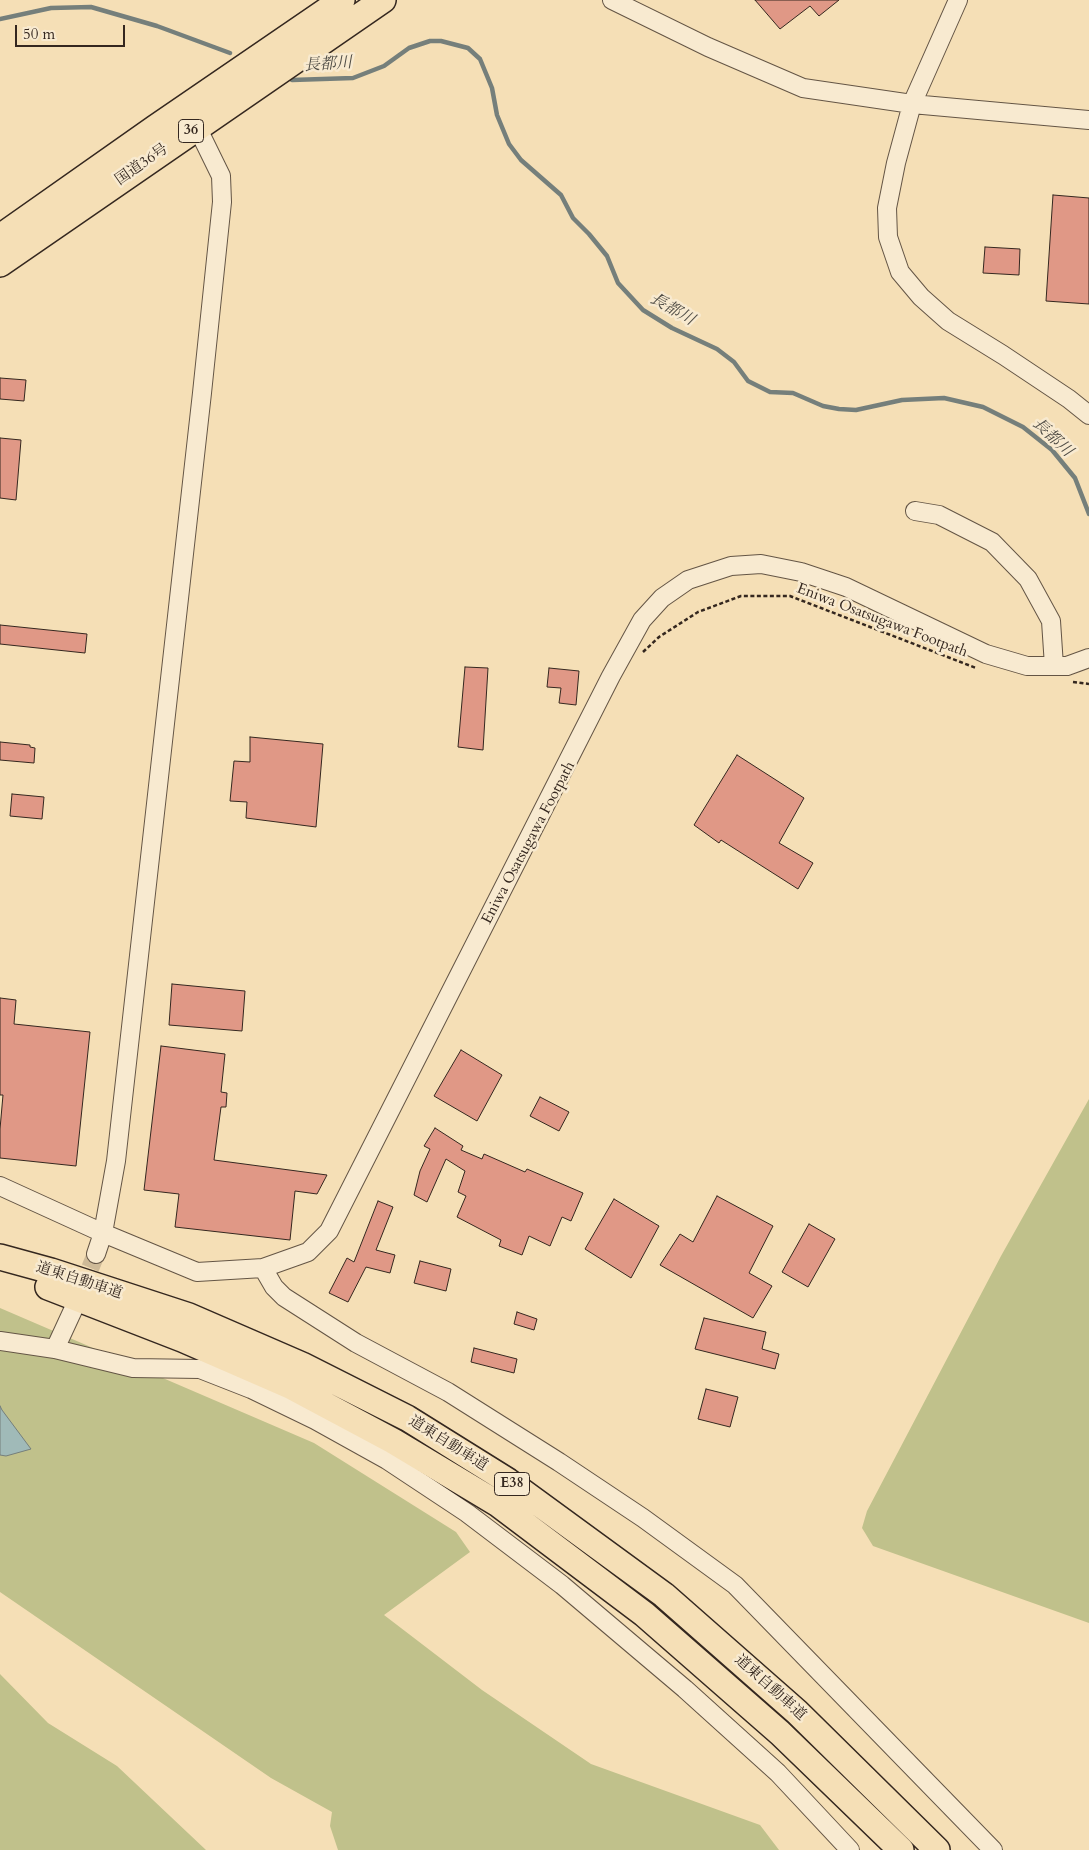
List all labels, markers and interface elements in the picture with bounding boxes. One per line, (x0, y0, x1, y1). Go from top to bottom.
scale bar (18, 15, 128, 47)
text: 50 m (23, 24, 55, 44)
water label: 長都川 (303, 54, 353, 76)
road number: 36 (178, 120, 204, 142)
street label: 国道36号 (112, 140, 172, 190)
water label: 長都川 (646, 290, 698, 330)
water label: 長都川 (1028, 415, 1076, 461)
street label: Eniwa Osatsugawa Footpath (794, 580, 970, 662)
street label: Eniwa Osatsugawa Footpath (478, 759, 580, 927)
street label: 道東自動車道 (33, 1259, 125, 1303)
street label: 道東自動車道 (405, 1413, 491, 1475)
road number: E38 (494, 1472, 530, 1496)
street label: 道東自動車道 (731, 1651, 809, 1725)

